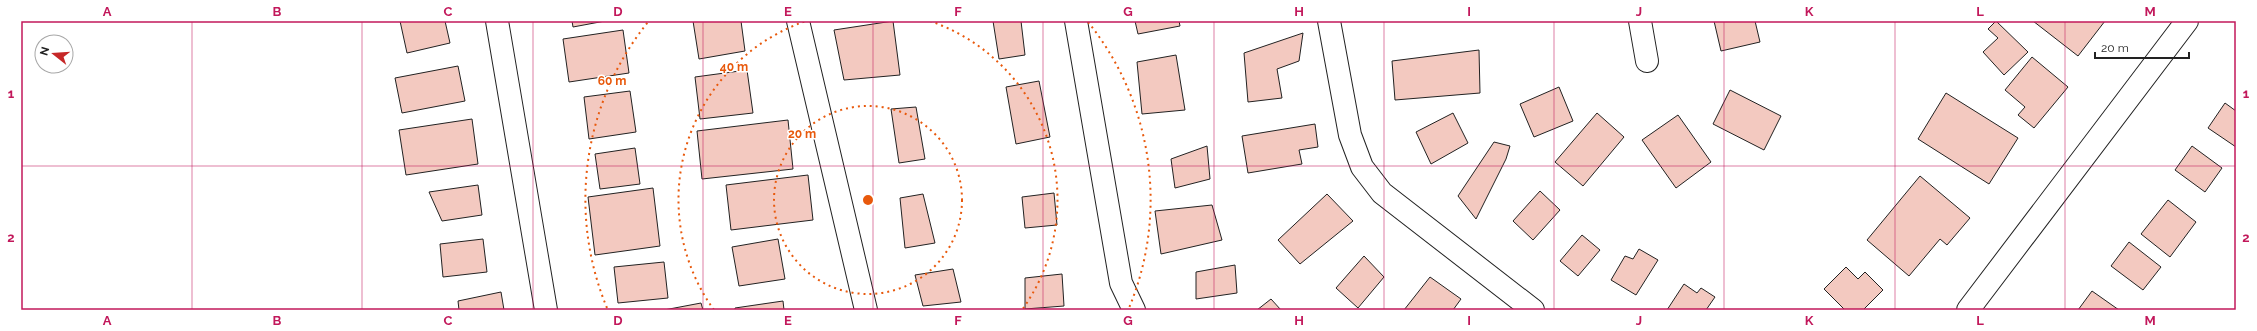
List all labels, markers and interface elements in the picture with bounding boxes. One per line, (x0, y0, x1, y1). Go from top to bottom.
text: A (103, 4, 112, 19)
text: B (273, 4, 282, 19)
text: C (444, 4, 453, 19)
text: D (613, 4, 623, 19)
text: E (784, 4, 792, 19)
text: F (954, 4, 962, 19)
text: G (1123, 4, 1133, 19)
text: H (1294, 4, 1304, 19)
text: I (1467, 4, 1471, 19)
text: J (1636, 4, 1642, 19)
text: K (1805, 4, 1814, 19)
text: L (1976, 4, 1984, 19)
text: M (2144, 4, 2156, 19)
north arrow (34, 34, 74, 74)
scale bar (2095, 34, 2189, 60)
text: 20 m (2101, 41, 2129, 55)
text: N (37, 45, 52, 57)
text: 40 m (720, 60, 748, 74)
text: 60 m (598, 74, 626, 88)
text: 1 (8, 86, 15, 101)
text: 1 (2243, 86, 2250, 101)
text: 20 m (788, 127, 816, 141)
centre of rings (861, 193, 875, 207)
text: 2 (7, 230, 15, 245)
text: 2 (2242, 230, 2250, 245)
text: A (103, 313, 112, 328)
text: B (273, 313, 282, 328)
text: C (444, 313, 453, 328)
text: D (613, 313, 623, 328)
text: E (784, 313, 792, 328)
text: F (954, 313, 962, 328)
text: G (1123, 313, 1133, 328)
text: H (1294, 313, 1304, 328)
text: I (1467, 313, 1471, 328)
text: J (1636, 313, 1642, 328)
text: K (1805, 313, 1814, 328)
text: L (1976, 313, 1984, 328)
text: M (2144, 313, 2156, 328)

